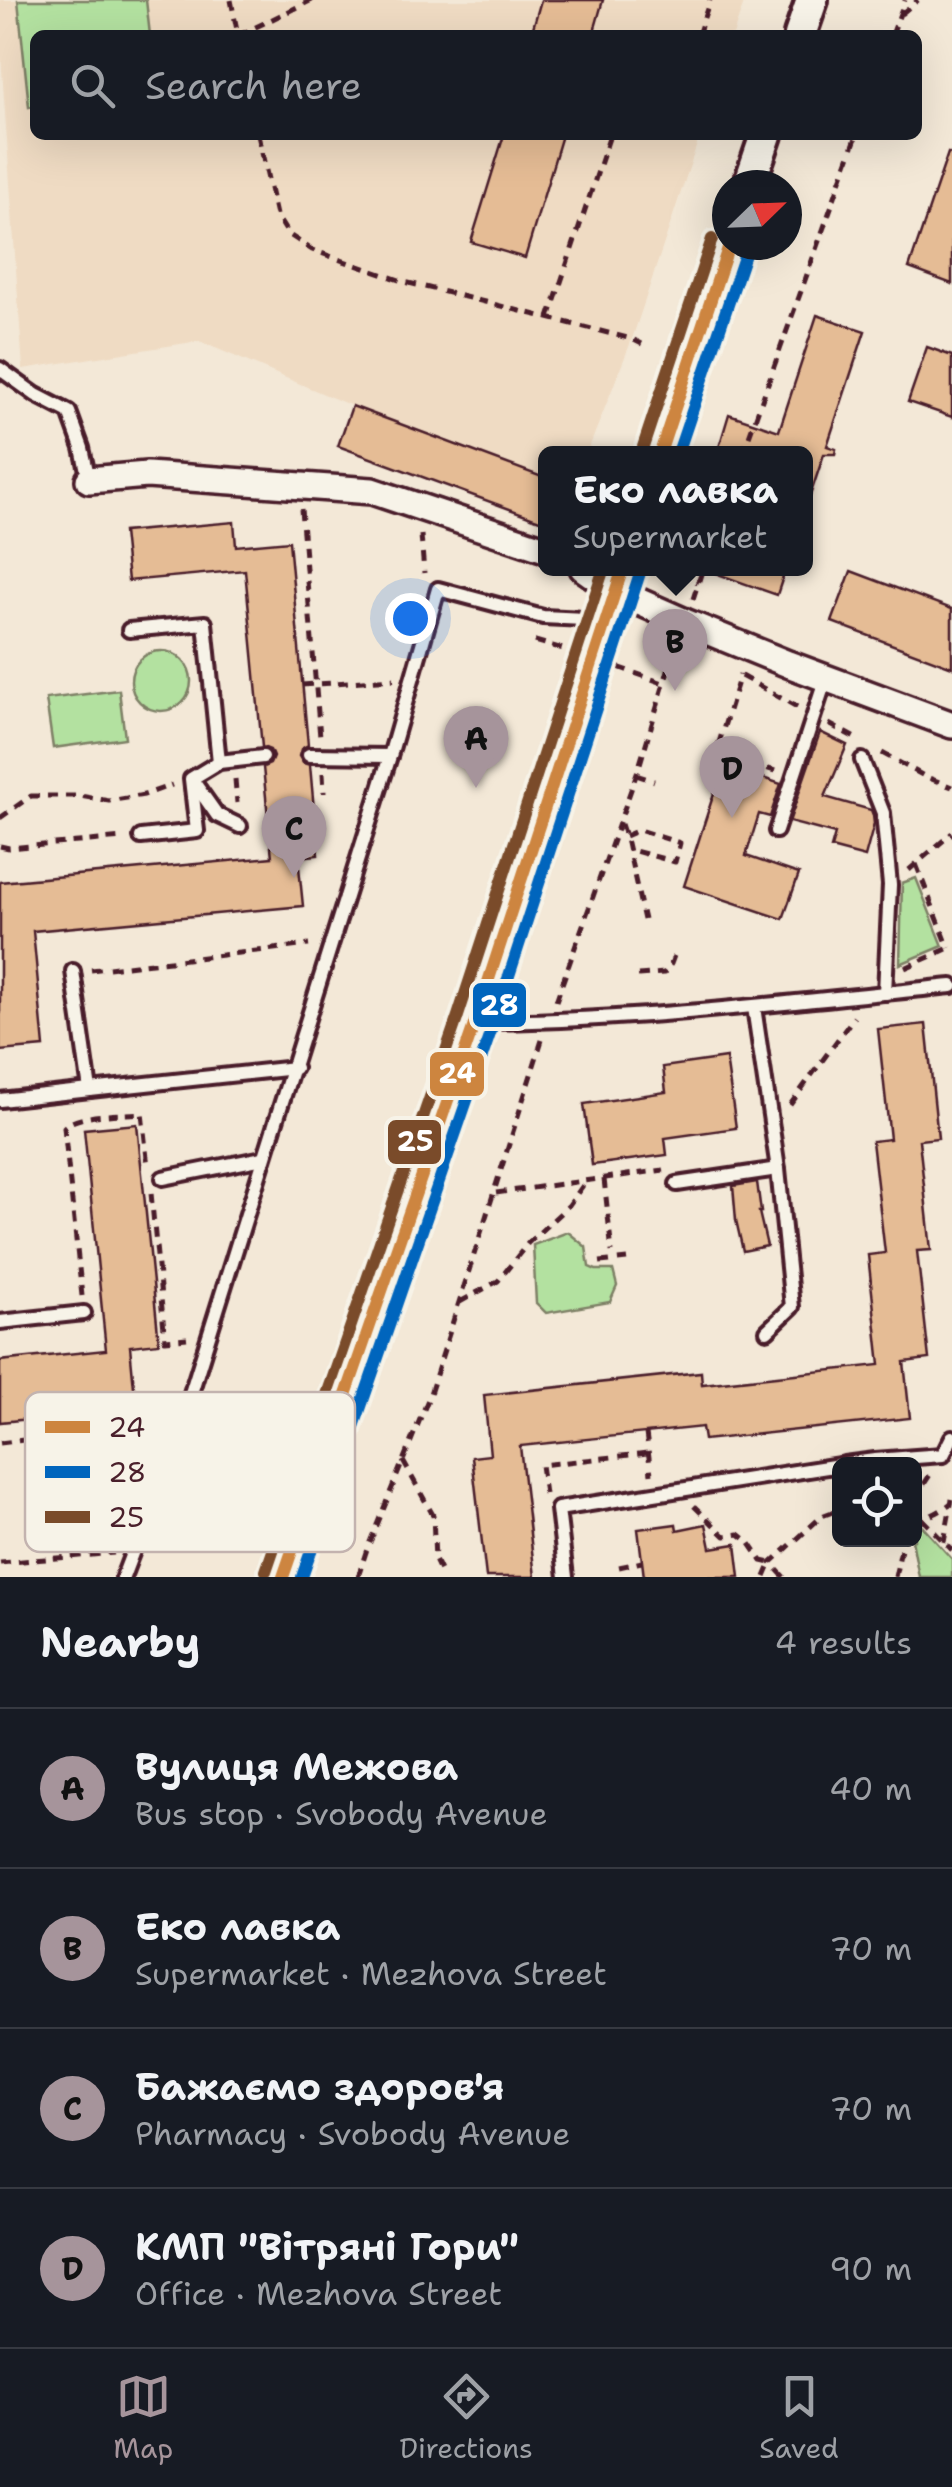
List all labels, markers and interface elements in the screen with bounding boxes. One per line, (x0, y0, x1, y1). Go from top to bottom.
search box (30, 30, 922, 140)
icon: search (65, 58, 120, 113)
text: Search here (145, 60, 362, 111)
north arrow (712, 170, 802, 260)
popup (538, 446, 813, 576)
text: Еко лавка (573, 464, 778, 515)
text: Supermarket (573, 515, 768, 558)
your location (385, 593, 436, 644)
pin: B (642, 608, 708, 691)
pin: A (444, 706, 508, 788)
pin: D (700, 736, 764, 818)
pin: C (262, 796, 326, 878)
line badge: 28 (471, 981, 528, 1029)
text: 28 (480, 986, 519, 1024)
line badge: 24 (428, 1050, 486, 1098)
text: 24 (438, 1054, 476, 1092)
line badge: 25 (386, 1118, 443, 1166)
text: 25 (397, 1122, 433, 1160)
legend (25, 1392, 355, 1552)
text: 24 (108, 1408, 145, 1446)
text: 28 (108, 1453, 146, 1491)
map controls (832, 1457, 922, 1547)
button: locate (832, 1457, 922, 1547)
text: 25 (108, 1498, 144, 1536)
text: Nearby (40, 1614, 200, 1670)
text: 4 results (775, 1621, 912, 1664)
text: Вулиця Межова (135, 1741, 458, 1792)
text: A (60, 1767, 85, 1810)
text: 40 m (829, 1767, 912, 1810)
text: Bus stop · Svobody Avenue (135, 1792, 548, 1835)
text: Еко лавка (135, 1901, 341, 1952)
text: B (63, 1927, 82, 1970)
text: 70 m (829, 1927, 912, 1970)
text: Supermarket · Mezhova Street (135, 1952, 607, 1995)
text: Бажаємо здоров'я (135, 2061, 504, 2112)
text: C (63, 2087, 82, 2130)
text: 70 m (829, 2087, 912, 2130)
text: Pharmacy · Svobody Avenue (135, 2112, 570, 2155)
text: КМП "Вітряні Гори" (135, 2221, 519, 2272)
text: D (61, 2247, 84, 2290)
text: 90 m (829, 2247, 912, 2290)
text: Office · Mezhova Street (135, 2272, 502, 2315)
tab: Map (113, 2369, 173, 2467)
tab: Directions (400, 2369, 533, 2467)
tab: Saved (759, 2369, 839, 2467)

